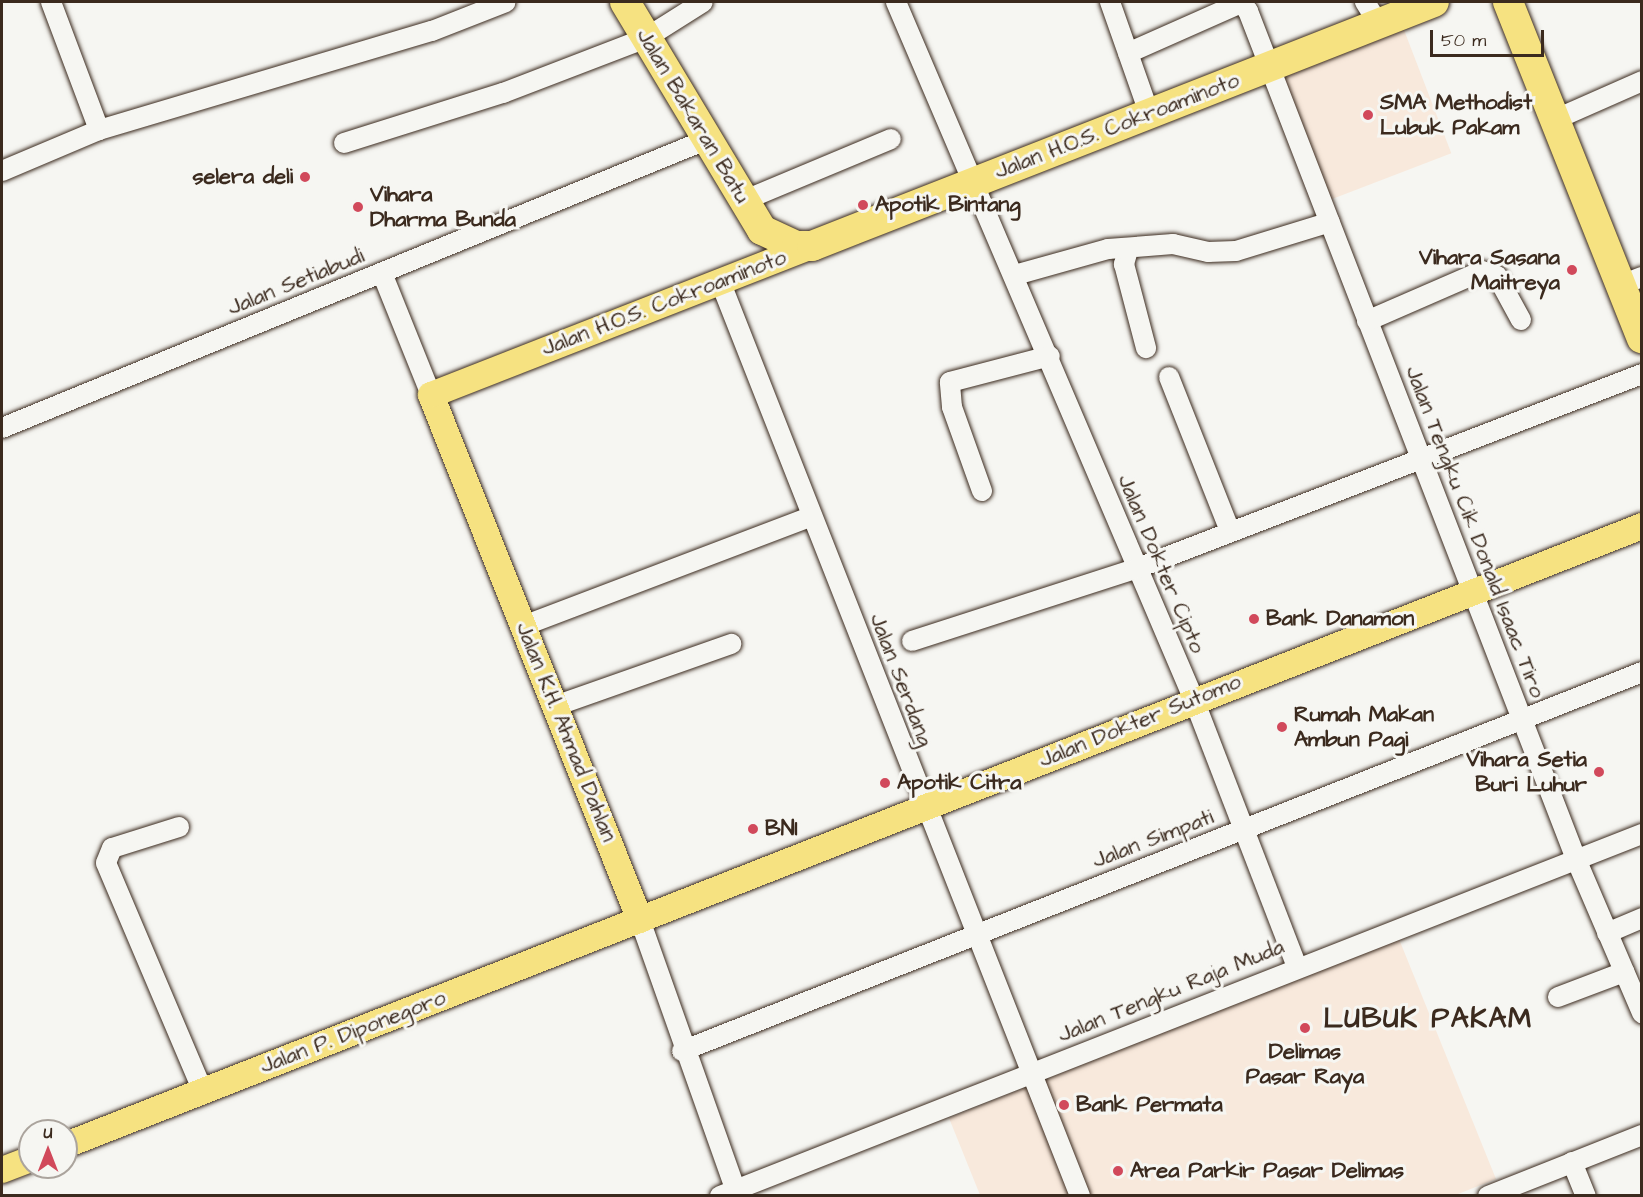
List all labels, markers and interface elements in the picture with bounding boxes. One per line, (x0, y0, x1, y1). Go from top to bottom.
scale bar (1433, 18, 1547, 56)
street label: Jalan Bakaran Batu (630, 24, 756, 208)
text: 50 m (1441, 28, 1486, 53)
street label: Jalan H.O.S. Cokroaminoto (991, 67, 1243, 185)
place label: SMA Methodist Lubuk Pakam (1380, 89, 1532, 140)
marker: SMA Methodist Lubuk Pakam (1361, 108, 1375, 122)
place label: selera deli (193, 164, 293, 190)
marker: selera deli (298, 170, 312, 184)
place label: Vihara Dharma Bunda (370, 181, 516, 232)
place label: Apotik Bintang (875, 192, 1021, 218)
marker: Apotik Bintang (856, 198, 870, 212)
marker: Vihara Dharma Bunda (351, 200, 365, 214)
street label: Jalan Setiabudi (224, 243, 368, 321)
street label: Jalan H.O.S. Cokroaminoto (538, 244, 790, 362)
place label: Vihara Sasana Maitreya (1419, 244, 1560, 296)
marker: Vihara Sasana Maitreya (1565, 263, 1579, 277)
street label: Jalan Tengku Cik Donald Isaac Tiro (1399, 362, 1551, 702)
street label: Jalan Dokter Cipto (1111, 471, 1211, 657)
place label: Bank Danamon (1266, 606, 1414, 632)
street label: Jalan Serdang (864, 610, 938, 750)
marker: Bank Danamon (1247, 612, 1261, 626)
street label: Jalan K.H. Ahmad Dahlan (510, 618, 622, 846)
street label: Jalan Dokter Sutomo (1035, 668, 1245, 774)
place label: Rumah Makan Ambun Pagi (1294, 701, 1434, 752)
marker: Rumah Makan Ambun Pagi (1275, 720, 1289, 734)
place label: Vihara Setia Buri Luhur (1466, 746, 1587, 798)
marker: Vihara Setia Buri Luhur (1592, 765, 1606, 779)
place label: Apotik Citra (897, 770, 1021, 796)
marker: Apotik Citra (878, 776, 892, 790)
street label: Jalan Simpati (1089, 804, 1217, 874)
place label: BNI (765, 816, 798, 842)
marker: BNI (746, 822, 760, 836)
street label: Jalan Tengku Raja Muda (1054, 934, 1288, 1048)
street label: Jalan P. Diponegoro (257, 984, 449, 1080)
district label: LUBUK PAKAM (1323, 1002, 1533, 1036)
marker: Delimas Pasar Raya (1298, 1021, 1312, 1035)
place label: Delimas Pasar Raya (1246, 1038, 1364, 1090)
place label: Bank Permata (1076, 1092, 1223, 1118)
marker: Bank Permata (1057, 1098, 1071, 1112)
north arrow (18, 1119, 78, 1179)
text: U (44, 1122, 52, 1144)
place label: Area Parkir Pasar Delimas (1130, 1158, 1404, 1184)
marker: Area Parkir Pasar Delimas (1111, 1164, 1125, 1178)

